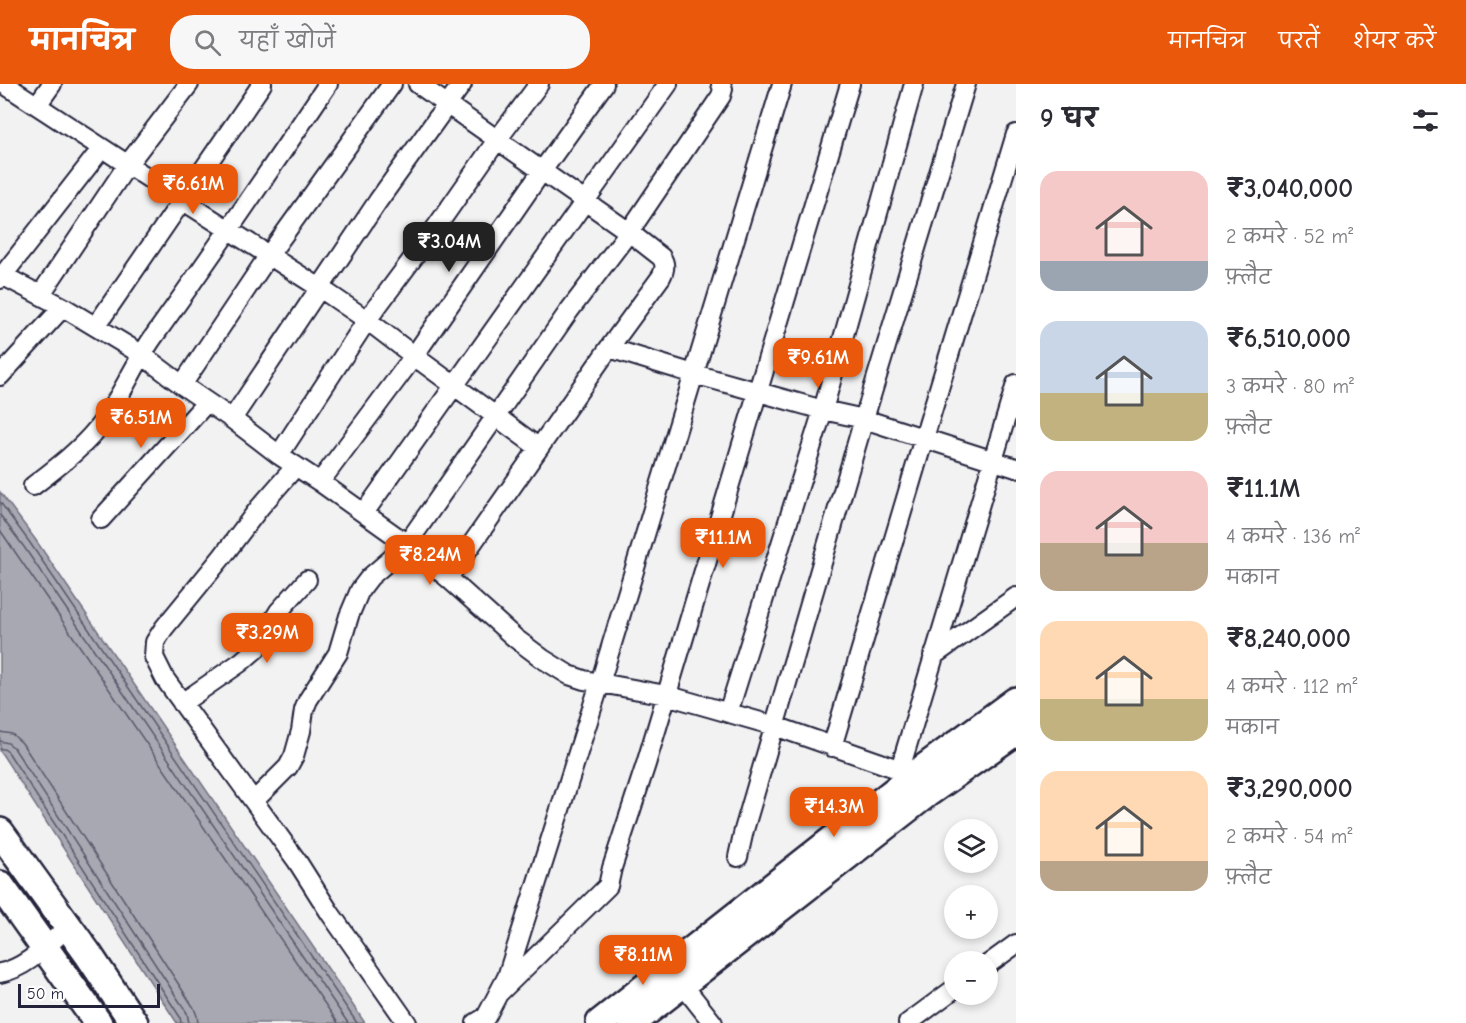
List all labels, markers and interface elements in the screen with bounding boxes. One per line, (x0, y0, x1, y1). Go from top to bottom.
search box (170, 15, 590, 69)
text: मानचित्र (30, 25, 134, 57)
icon: search (191, 26, 224, 59)
text: यहाँ खोजें (239, 28, 336, 54)
text: मानचित्र (1168, 29, 1245, 53)
text: परतें (1278, 29, 1320, 53)
text: शेयर करें (1353, 29, 1436, 53)
text: 9 घर (1040, 104, 1097, 134)
icon: filters (1409, 104, 1442, 137)
pin: ₹6.61M (144, 164, 242, 215)
text: ₹6.61M (162, 172, 224, 195)
text: ₹3,040,000 (1226, 174, 1353, 204)
icon: home (1088, 195, 1160, 267)
pin: ₹3.04M (400, 222, 498, 273)
text: 2 कमरे · 52 m² (1226, 225, 1353, 248)
text: ₹3.04M (417, 230, 481, 253)
text: फ़्लैट (1226, 266, 1272, 289)
text: ₹6,510,000 (1226, 324, 1351, 354)
pin: ₹9.61M (769, 338, 867, 389)
icon: home (1088, 345, 1160, 417)
text: ₹9.61M (787, 346, 849, 369)
text: 3 कमरे · 80 m² (1226, 375, 1354, 398)
pin: ₹6.51M (92, 398, 190, 449)
text: ₹6.51M (110, 406, 172, 429)
text: फ़्लैट (1226, 416, 1272, 439)
text: ₹11.1M (1226, 474, 1300, 504)
icon: home (1088, 495, 1160, 567)
pin: ₹11.1M (674, 518, 772, 569)
text: 4 कमरे · 136 m² (1226, 525, 1360, 548)
text: ₹11.1M (694, 526, 752, 549)
pin: ₹8.24M (381, 535, 479, 586)
text: ₹8.24M (399, 543, 461, 566)
text: मकान (1226, 566, 1279, 589)
pin: ₹3.29M (218, 613, 316, 664)
text: ₹3.29M (235, 621, 299, 644)
text: ₹8,240,000 (1226, 624, 1351, 654)
icon: home (1088, 645, 1160, 717)
text: 4 कमरे · 112 m² (1226, 675, 1357, 698)
text: मकान (1226, 716, 1279, 739)
text: ₹3,290,000 (1226, 774, 1353, 804)
pin: ₹14.3M (785, 787, 883, 838)
text: ₹14.3M (804, 795, 864, 818)
icon: home (1088, 795, 1160, 867)
map controls (944, 819, 998, 1005)
button: layers (944, 819, 998, 873)
text: 2 कमरे · 54 m² (1226, 825, 1352, 848)
text: फ़्लैट (1226, 866, 1272, 889)
button: + (944, 885, 998, 939)
pin: ₹8.11M (594, 935, 692, 986)
text: ₹8.11M (613, 943, 673, 966)
button: − (944, 951, 998, 1005)
scale bar (18, 981, 160, 1008)
text: 50 m (27, 985, 64, 1003)

